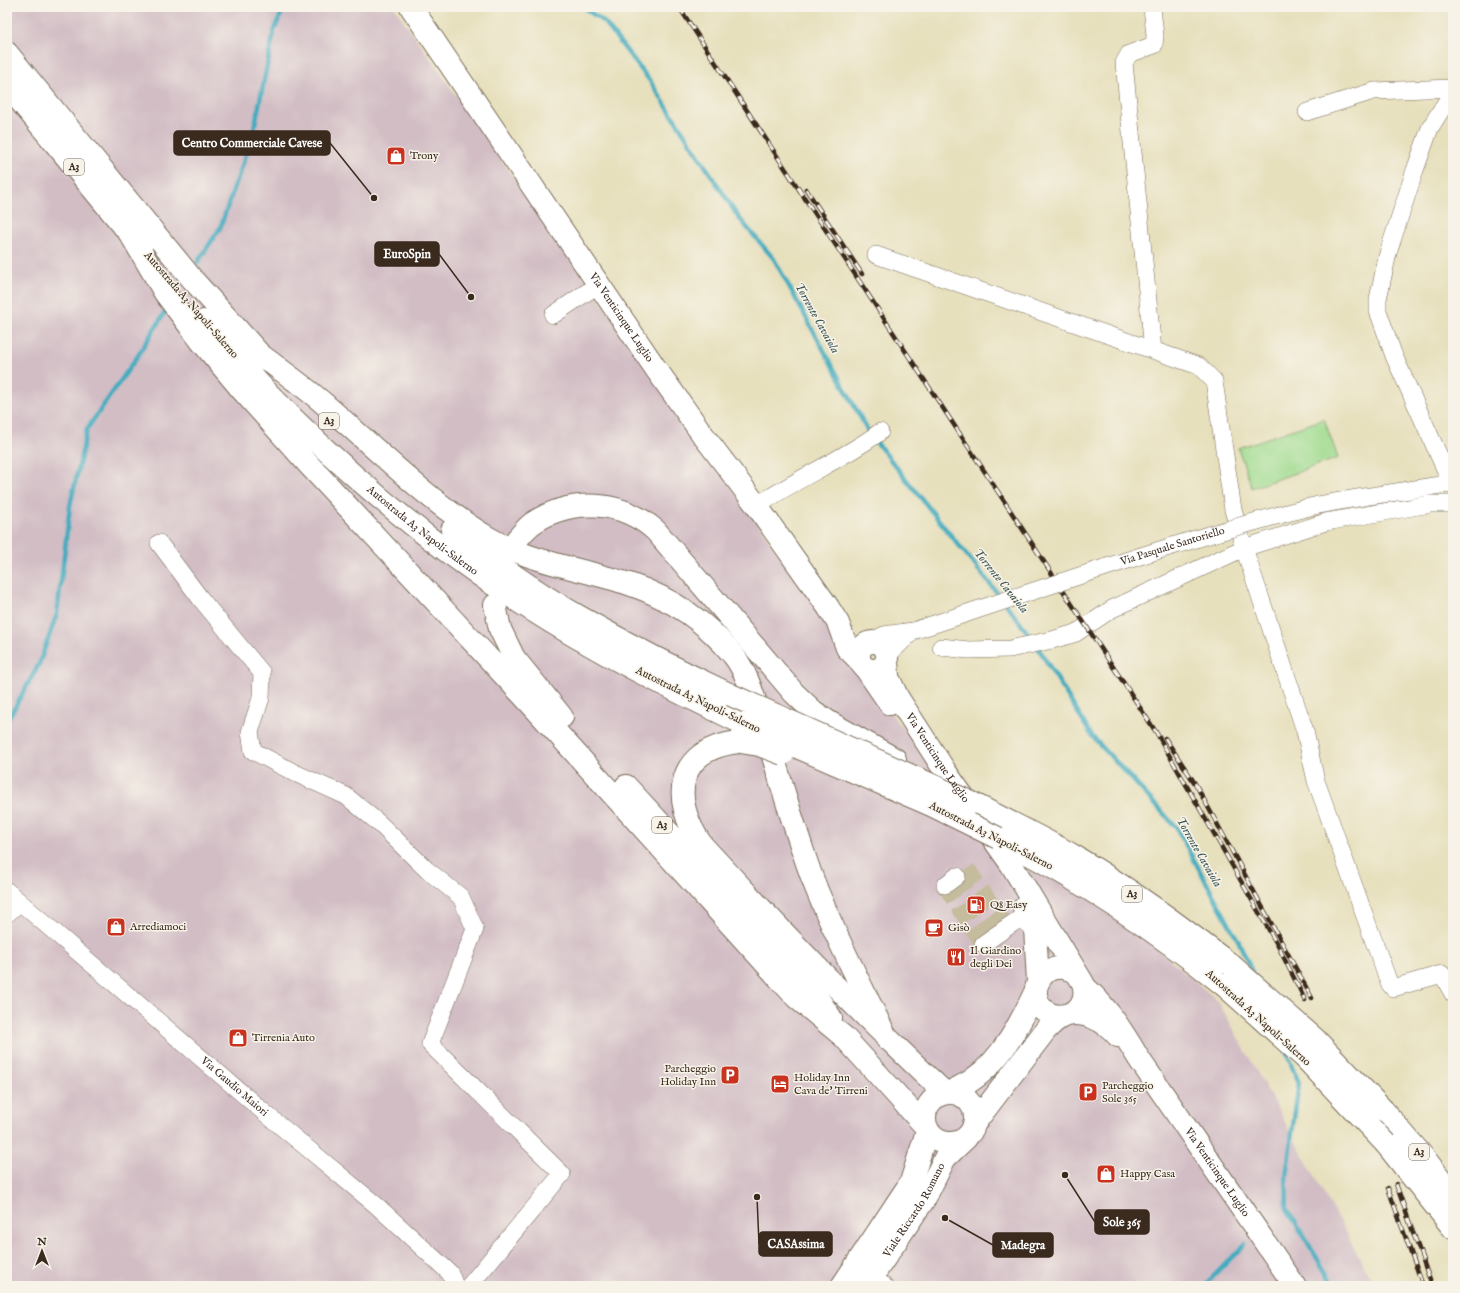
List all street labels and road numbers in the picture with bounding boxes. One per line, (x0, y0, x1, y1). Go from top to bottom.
road number: A3 (64, 159, 84, 175)
street label: Autostrada A3 Napoli-Salerno (140, 248, 241, 361)
street label: Via Venticinque Luglio (585, 269, 656, 365)
road number: A3 (319, 413, 339, 429)
street label: Autostrada A3 Napoli-Salerno (363, 482, 481, 579)
street label: Via Pasquale Santoriello (1118, 524, 1226, 569)
street label: Autostrada A3 Napoli-Salerno (632, 663, 763, 736)
street label: Via Venticinque Luglio (902, 709, 972, 806)
street label: Autostrada A3 Napoli-Salerno (926, 798, 1055, 873)
road number: A3 (652, 817, 672, 833)
road number: A3 (1122, 886, 1142, 902)
street label: Autostrada A3 Napoli-Salerno (1202, 966, 1314, 1069)
street label: Via Gaudio Maiori (197, 1053, 271, 1120)
street label: Via Venticinque Luglio (1181, 1124, 1253, 1220)
road number: A3 (1409, 1144, 1429, 1160)
street label: Viale Riccardo Romano (880, 1161, 948, 1261)

